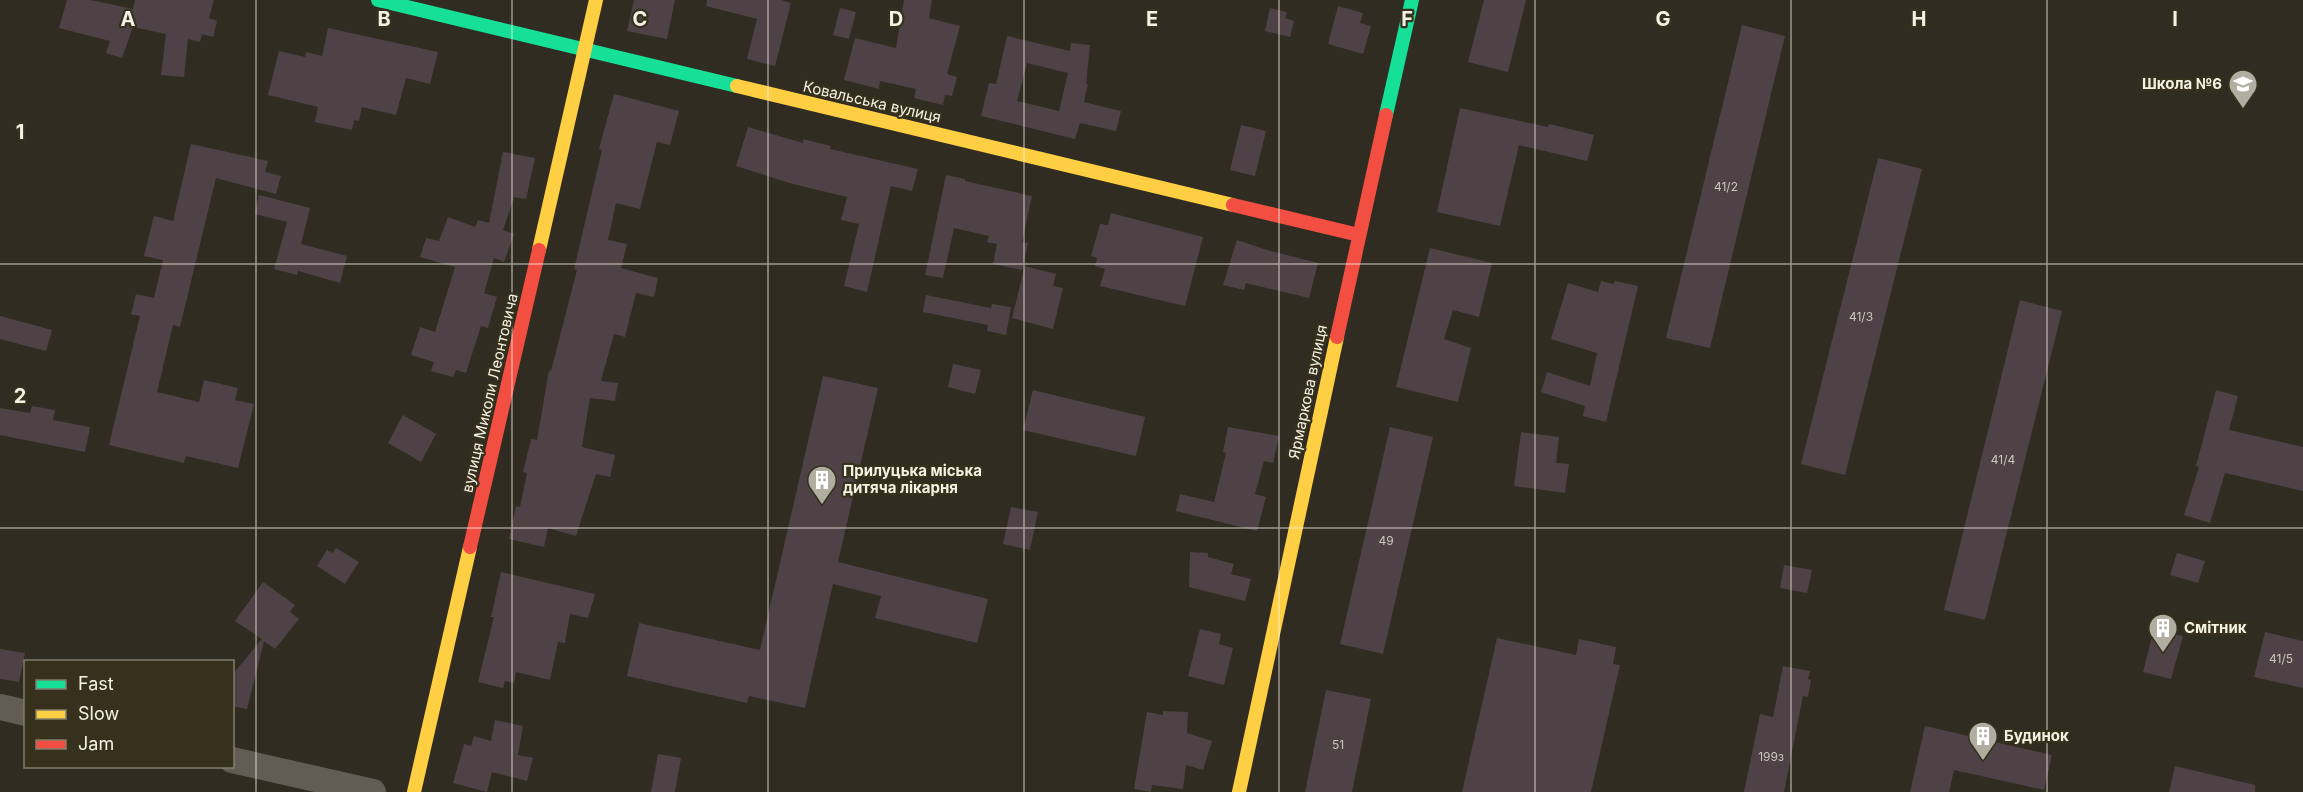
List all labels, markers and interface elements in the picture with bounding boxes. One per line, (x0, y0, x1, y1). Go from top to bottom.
text: A (121, 7, 136, 31)
text: B (377, 7, 391, 31)
text: C (633, 7, 647, 31)
text: D (889, 7, 903, 31)
text: E (1146, 7, 1158, 31)
text: F (1401, 7, 1413, 31)
text: G (1655, 7, 1671, 31)
text: H (1912, 7, 1926, 31)
text: I (2172, 7, 2178, 31)
school or university icon: Школа №6 (2227, 68, 2259, 110)
place label: Школа №6 (2142, 74, 2222, 93)
street label: Ковальська вулиця (801, 76, 943, 127)
text: 1 (16, 120, 24, 144)
house number: 41/2 (1714, 179, 1738, 194)
street label: вулиця Миколи Леонтовича (457, 291, 522, 494)
house number: 41/3 (1849, 309, 1873, 324)
street label: Ярмаркова вулиця (1284, 323, 1331, 461)
text: 2 (14, 384, 26, 408)
house number: 41/4 (1991, 452, 2015, 467)
place label: Прилуцька міська дитяча лікарня (843, 461, 982, 497)
building icon: Прилуцька міська дитяча лікарня (806, 464, 838, 506)
house number: 49 (1378, 533, 1394, 548)
building icon: Смітник (2147, 612, 2179, 654)
place label: Смітник (2184, 618, 2247, 637)
house number: 41/5 (2269, 651, 2293, 666)
legend (24, 660, 234, 768)
text: Fast (78, 673, 114, 694)
text: Slow (78, 703, 119, 724)
building icon: Будинок (1967, 720, 1999, 762)
place label: Будинок (2004, 726, 2069, 745)
text: Jam (78, 733, 114, 754)
house number: 51 (1332, 737, 1344, 752)
house number: 199з (1758, 749, 1784, 764)

